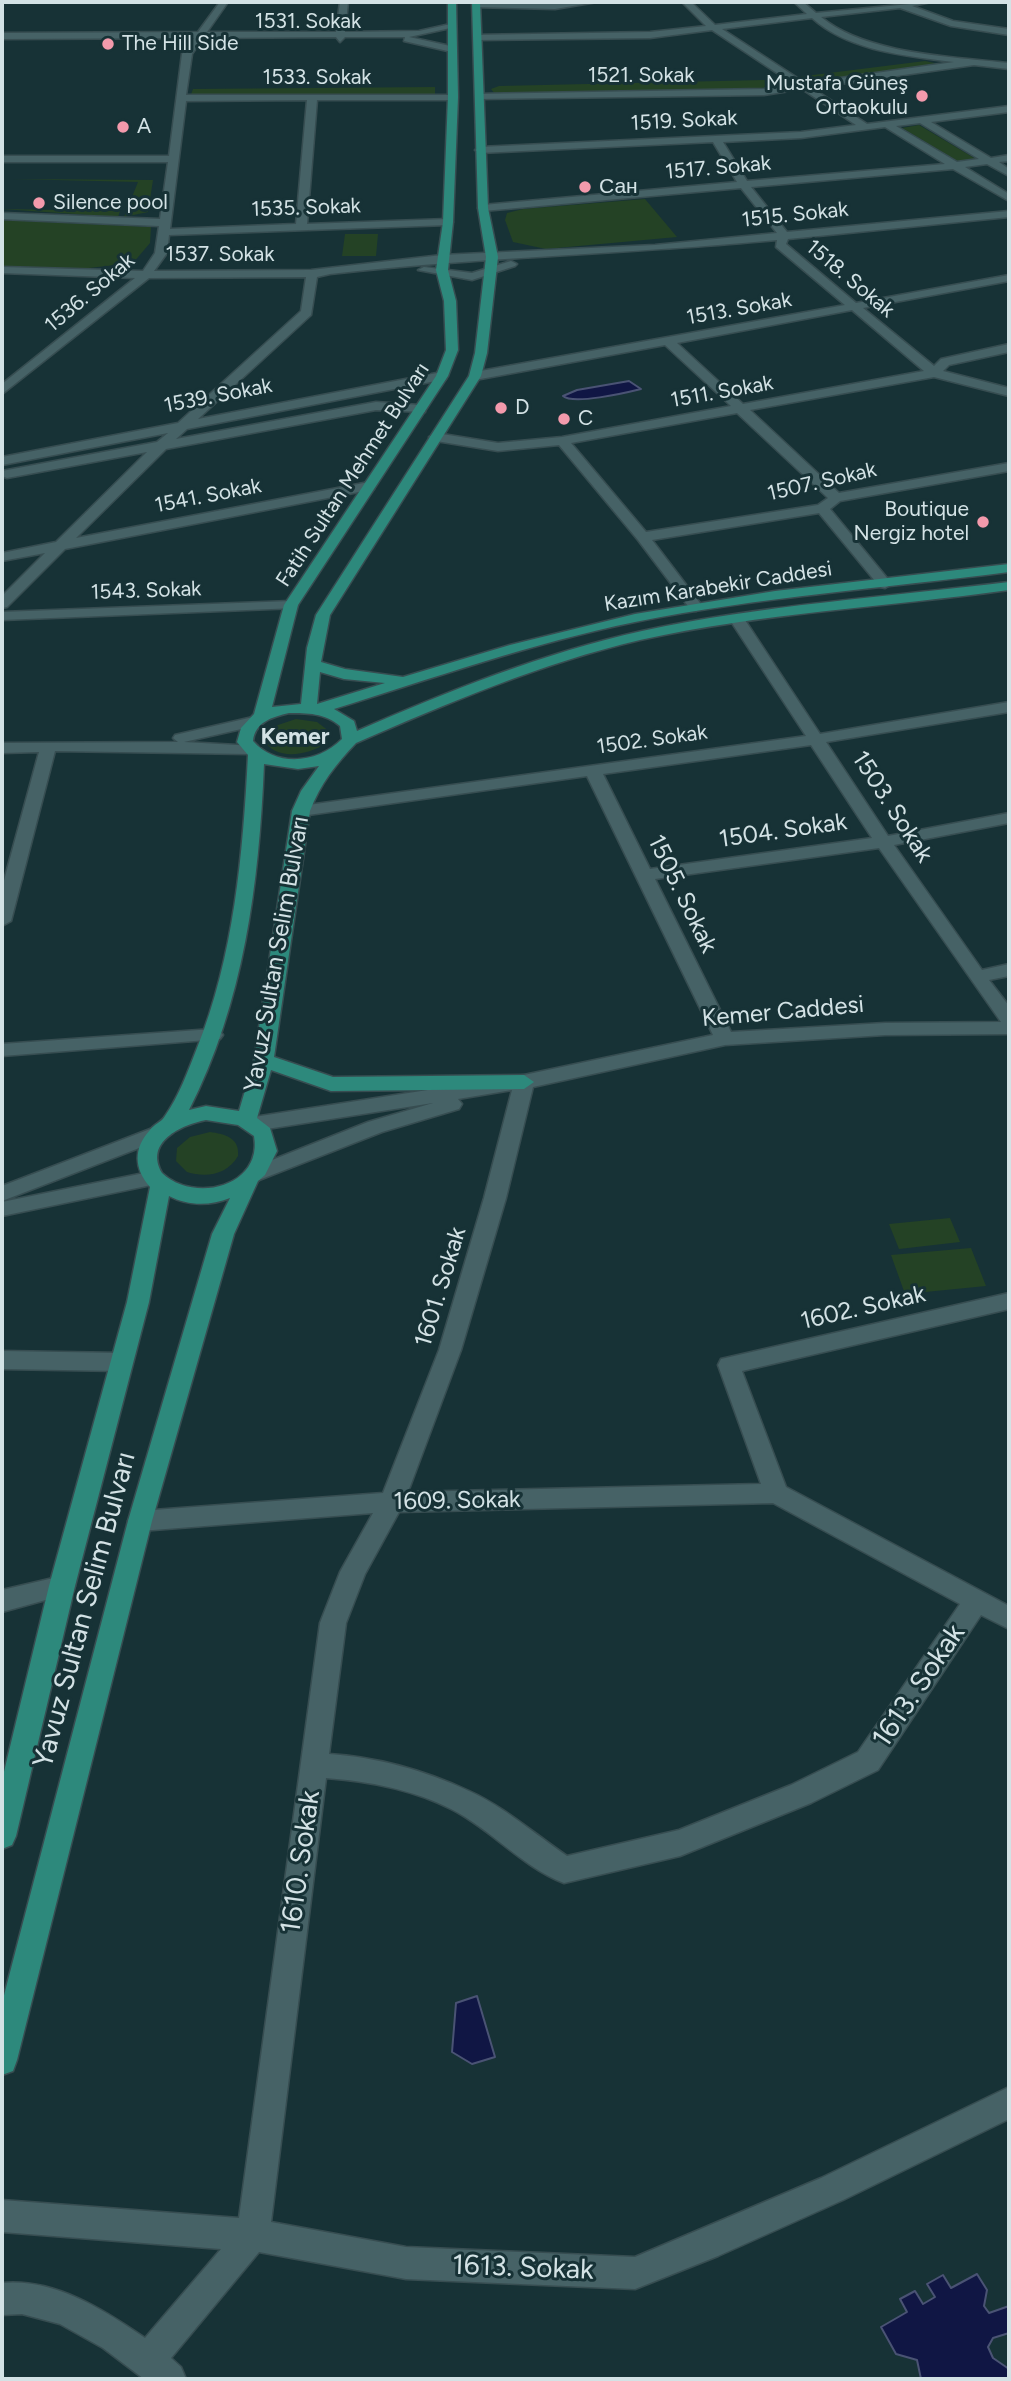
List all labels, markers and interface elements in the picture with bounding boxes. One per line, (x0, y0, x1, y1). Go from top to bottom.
street label: 1531. Sokak (255, 9, 361, 35)
place label: The Hill Side (122, 31, 239, 57)
marker: The Hill Side (100, 36, 116, 52)
street label: 1521. Sokak (588, 63, 694, 89)
street label: 1533. Sokak (262, 65, 372, 91)
place label: Mustafa Güneş Ortaokulu (766, 71, 908, 121)
marker: Mustafa Güneş Ortaokulu (914, 88, 930, 104)
street label: 1519. Sokak (630, 106, 738, 136)
place label: A (137, 114, 151, 140)
marker: A (115, 119, 131, 135)
street label: 1517. Sokak (664, 151, 772, 185)
place label: Сан (599, 174, 638, 200)
marker: Сан (577, 179, 593, 195)
place label: Silence pool (53, 190, 168, 216)
street label: 1535. Sokak (251, 193, 361, 223)
marker: Silence pool (31, 195, 47, 211)
street label: 1515. Sokak (740, 197, 850, 233)
street label: 1518. Sokak (801, 235, 899, 323)
street label: 1537. Sokak (166, 242, 274, 268)
street label: 1536. Sokak (40, 248, 140, 338)
street label: 1513. Sokak (684, 287, 794, 331)
street label: Fatih Sultan Mehmet Bulvarı (271, 358, 435, 592)
street label: 1511. Sokak (669, 371, 775, 413)
street label: 1539. Sokak (162, 373, 274, 419)
place label: D (515, 395, 529, 421)
marker: D (493, 400, 509, 416)
place label: C (578, 406, 593, 432)
marker: C (556, 411, 572, 427)
street label: 1507. Sokak (765, 457, 879, 507)
street label: 1541. Sokak (153, 473, 263, 519)
place label: Boutique Nergiz hotel (854, 497, 969, 547)
marker: Boutique Nergiz hotel (975, 514, 991, 530)
street label: Kazım Karabekir Caddesi (602, 557, 834, 617)
street label: 1543. Sokak (90, 576, 202, 606)
street label: 1502. Sokak (595, 720, 709, 760)
district label: Kemer (261, 723, 329, 751)
street label: 1503. Sokak (845, 746, 939, 868)
street label: 1504. Sokak (717, 808, 849, 854)
street label: Yavuz Sultan Selim Bulvarı (239, 814, 315, 1094)
street label: 1505. Sokak (641, 830, 723, 958)
street label: Kemer Caddesi (701, 991, 865, 1033)
street label: 1601. Sokak (409, 1224, 473, 1350)
street label: 1602. Sokak (798, 1280, 928, 1336)
street label: Yavuz Sultan Selim Bulvarı (27, 1448, 143, 1772)
street label: 1609. Sokak (393, 1485, 521, 1517)
street label: 1613. Sokak (866, 1618, 972, 1754)
street label: 1610. Sokak (274, 1788, 328, 1936)
street label: 1613. Sokak (452, 2249, 594, 2287)

